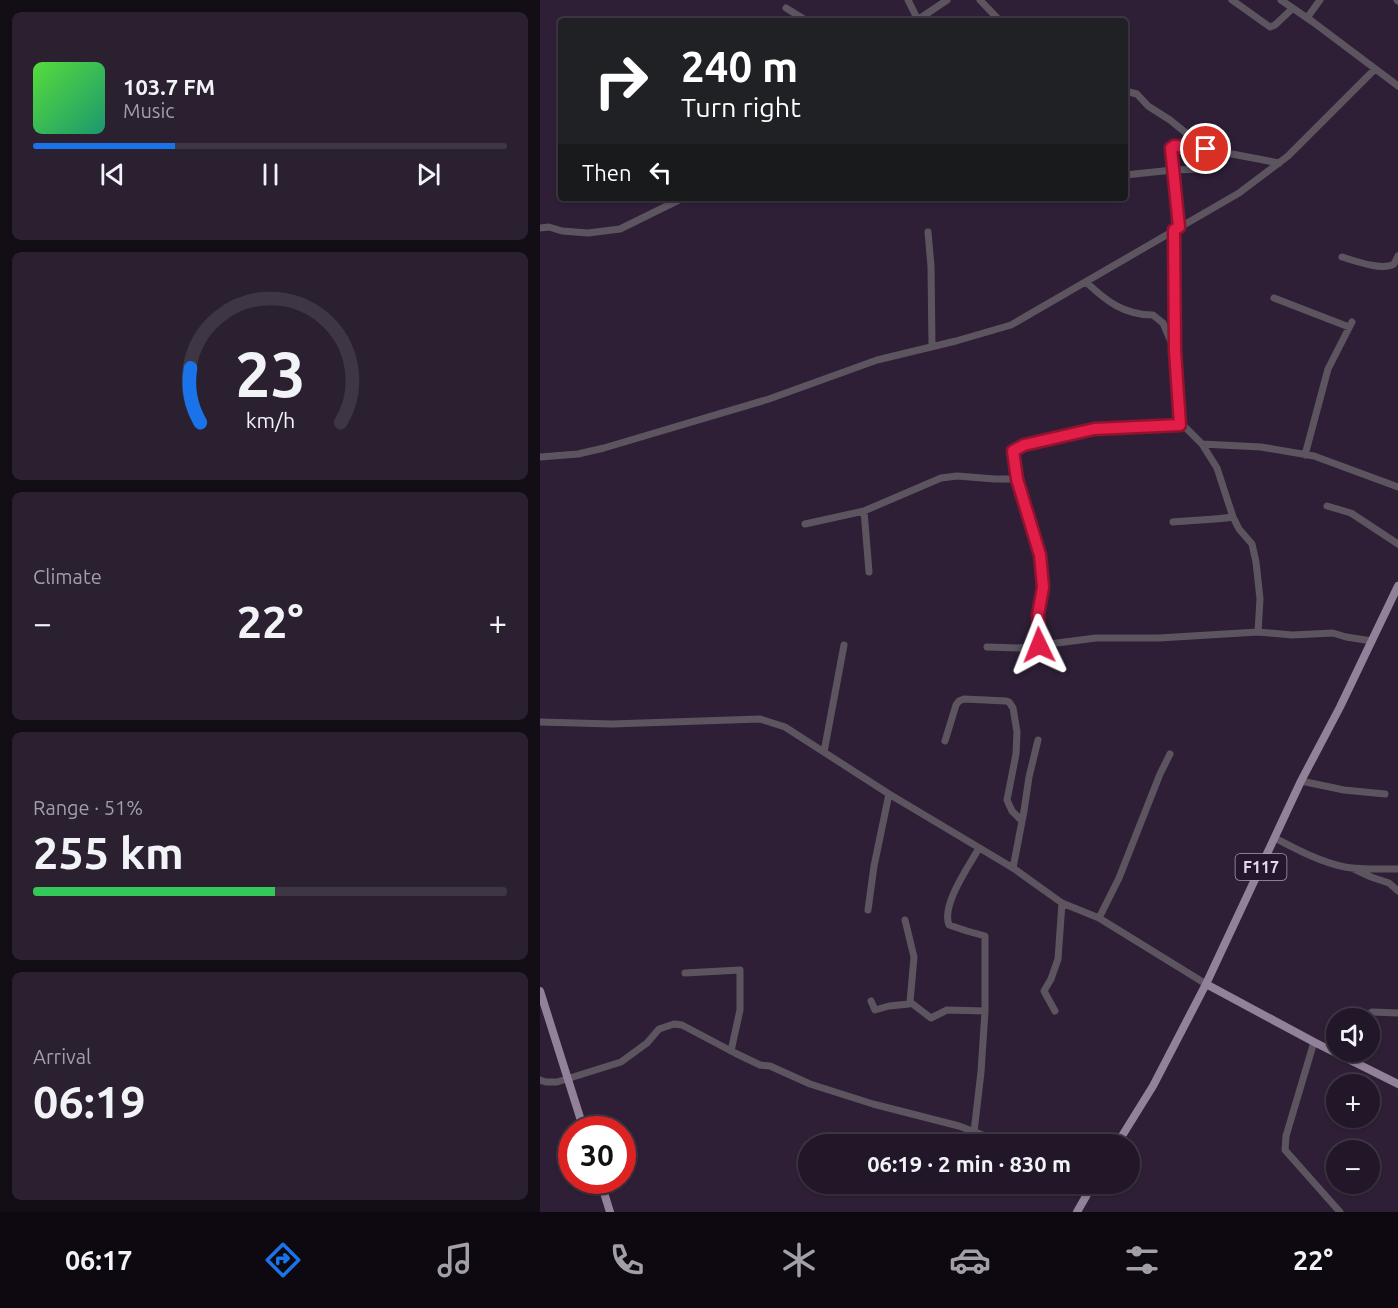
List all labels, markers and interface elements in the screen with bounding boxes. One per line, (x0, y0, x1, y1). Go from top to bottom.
icon: right (582, 42, 660, 120)
text: 240 m (681, 43, 798, 90)
text: 103.7 FM (123, 74, 215, 99)
text: Turn right (681, 92, 801, 122)
text: Music (123, 99, 175, 122)
pin (1180, 123, 1231, 174)
icon: arrive (1189, 132, 1222, 165)
icon: left (644, 156, 677, 189)
icon: previous (96, 158, 129, 191)
icon: pause (254, 158, 287, 191)
icon: next (412, 158, 445, 191)
text: Then (582, 160, 632, 185)
text: 23 (235, 339, 305, 409)
text: km/h (245, 408, 295, 432)
text: Climate (33, 565, 102, 588)
text: 22° (237, 596, 303, 647)
text: − (33, 604, 52, 641)
text: + (488, 604, 507, 641)
position arrow (1007, 613, 1071, 677)
text: Range · 51% (33, 796, 143, 819)
text: 255 km (33, 827, 184, 878)
road number: F117 (1236, 854, 1286, 880)
map controls (1326, 1008, 1380, 1194)
button: sound (1326, 1008, 1380, 1062)
text: Arrival (33, 1045, 91, 1068)
button: + (1326, 1074, 1380, 1128)
text: 06:19 (33, 1076, 146, 1127)
speed limit sign: 30 (558, 1116, 636, 1194)
button: − (1326, 1140, 1380, 1194)
text: 06:19 · 2 min · 830 m (867, 1151, 1071, 1176)
icon: directions (262, 1239, 304, 1281)
icon: music (434, 1239, 476, 1281)
icon: phone (606, 1239, 648, 1281)
icon: climate (778, 1239, 820, 1281)
icon: car (949, 1239, 991, 1281)
icon: filters (1121, 1239, 1163, 1281)
text: 06:17 (65, 1245, 132, 1275)
text: 22° (1293, 1245, 1333, 1275)

